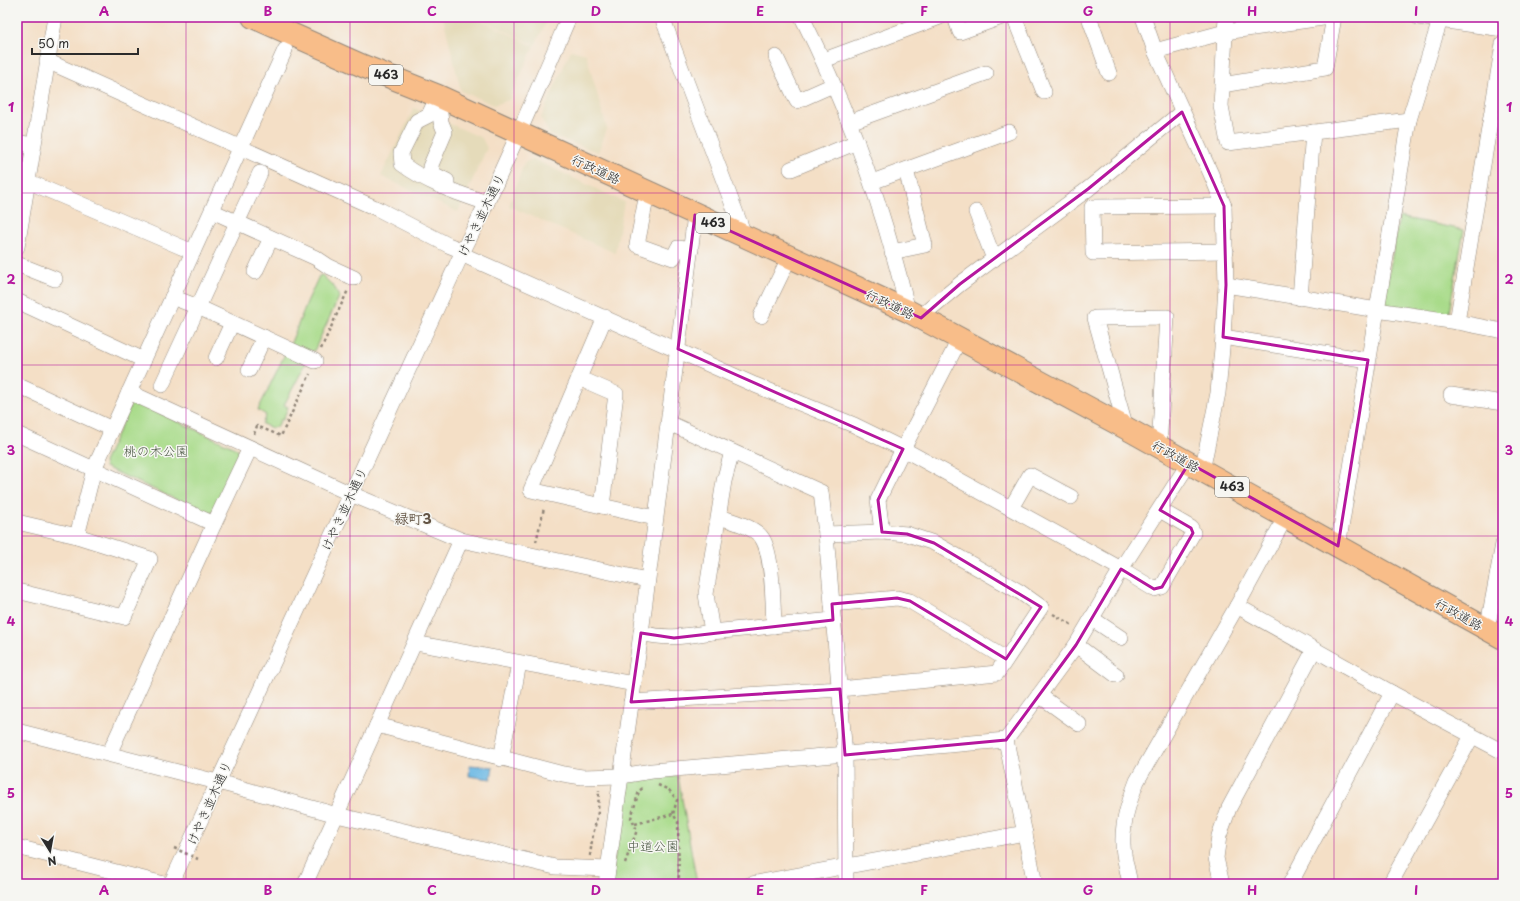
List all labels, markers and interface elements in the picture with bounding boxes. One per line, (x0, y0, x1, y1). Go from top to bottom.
text: A (99, 1, 109, 20)
text: B (264, 1, 273, 20)
text: C (427, 1, 437, 20)
text: D (591, 1, 601, 20)
text: E (756, 1, 764, 20)
text: F (920, 1, 928, 20)
text: G (1083, 1, 1093, 20)
text: H (1247, 1, 1257, 20)
text: I (1414, 1, 1418, 20)
scale bar (32, 30, 138, 56)
text: 50 m (38, 34, 69, 52)
road number: 463 (369, 65, 403, 85)
text: 1 (8, 97, 14, 116)
text: 1 (1506, 97, 1512, 116)
street label: 行政道路 (569, 149, 624, 188)
street label: けやき並木通り (452, 170, 509, 260)
road number: 463 (696, 213, 730, 233)
text: 2 (6, 269, 16, 288)
text: 2 (1504, 269, 1514, 288)
street label: 行政道路 (863, 284, 918, 323)
street label: 行政道路 (1149, 435, 1204, 476)
text: 3 (7, 440, 16, 459)
text: 3 (1505, 440, 1514, 459)
park label: 桃の木公園 (123, 441, 189, 460)
street label: けやき並木通り (316, 464, 371, 554)
road number: 463 (1215, 477, 1249, 497)
district label: 緑町3 (394, 508, 432, 529)
street label: 行政道路 (1432, 593, 1487, 634)
text: 4 (7, 611, 16, 630)
text: 4 (1505, 611, 1514, 630)
street label: けやき並木通り (181, 757, 236, 848)
text: 5 (7, 783, 15, 802)
text: 5 (1505, 783, 1513, 802)
north arrow (30, 831, 70, 871)
park label: 中道公園 (627, 836, 679, 855)
text: N (46, 852, 58, 871)
text: A (99, 880, 109, 899)
text: B (264, 880, 273, 899)
text: C (427, 880, 437, 899)
text: D (591, 880, 601, 899)
text: E (756, 880, 764, 899)
text: F (920, 880, 928, 899)
text: G (1083, 880, 1093, 899)
text: H (1247, 880, 1257, 899)
text: I (1414, 880, 1418, 899)

